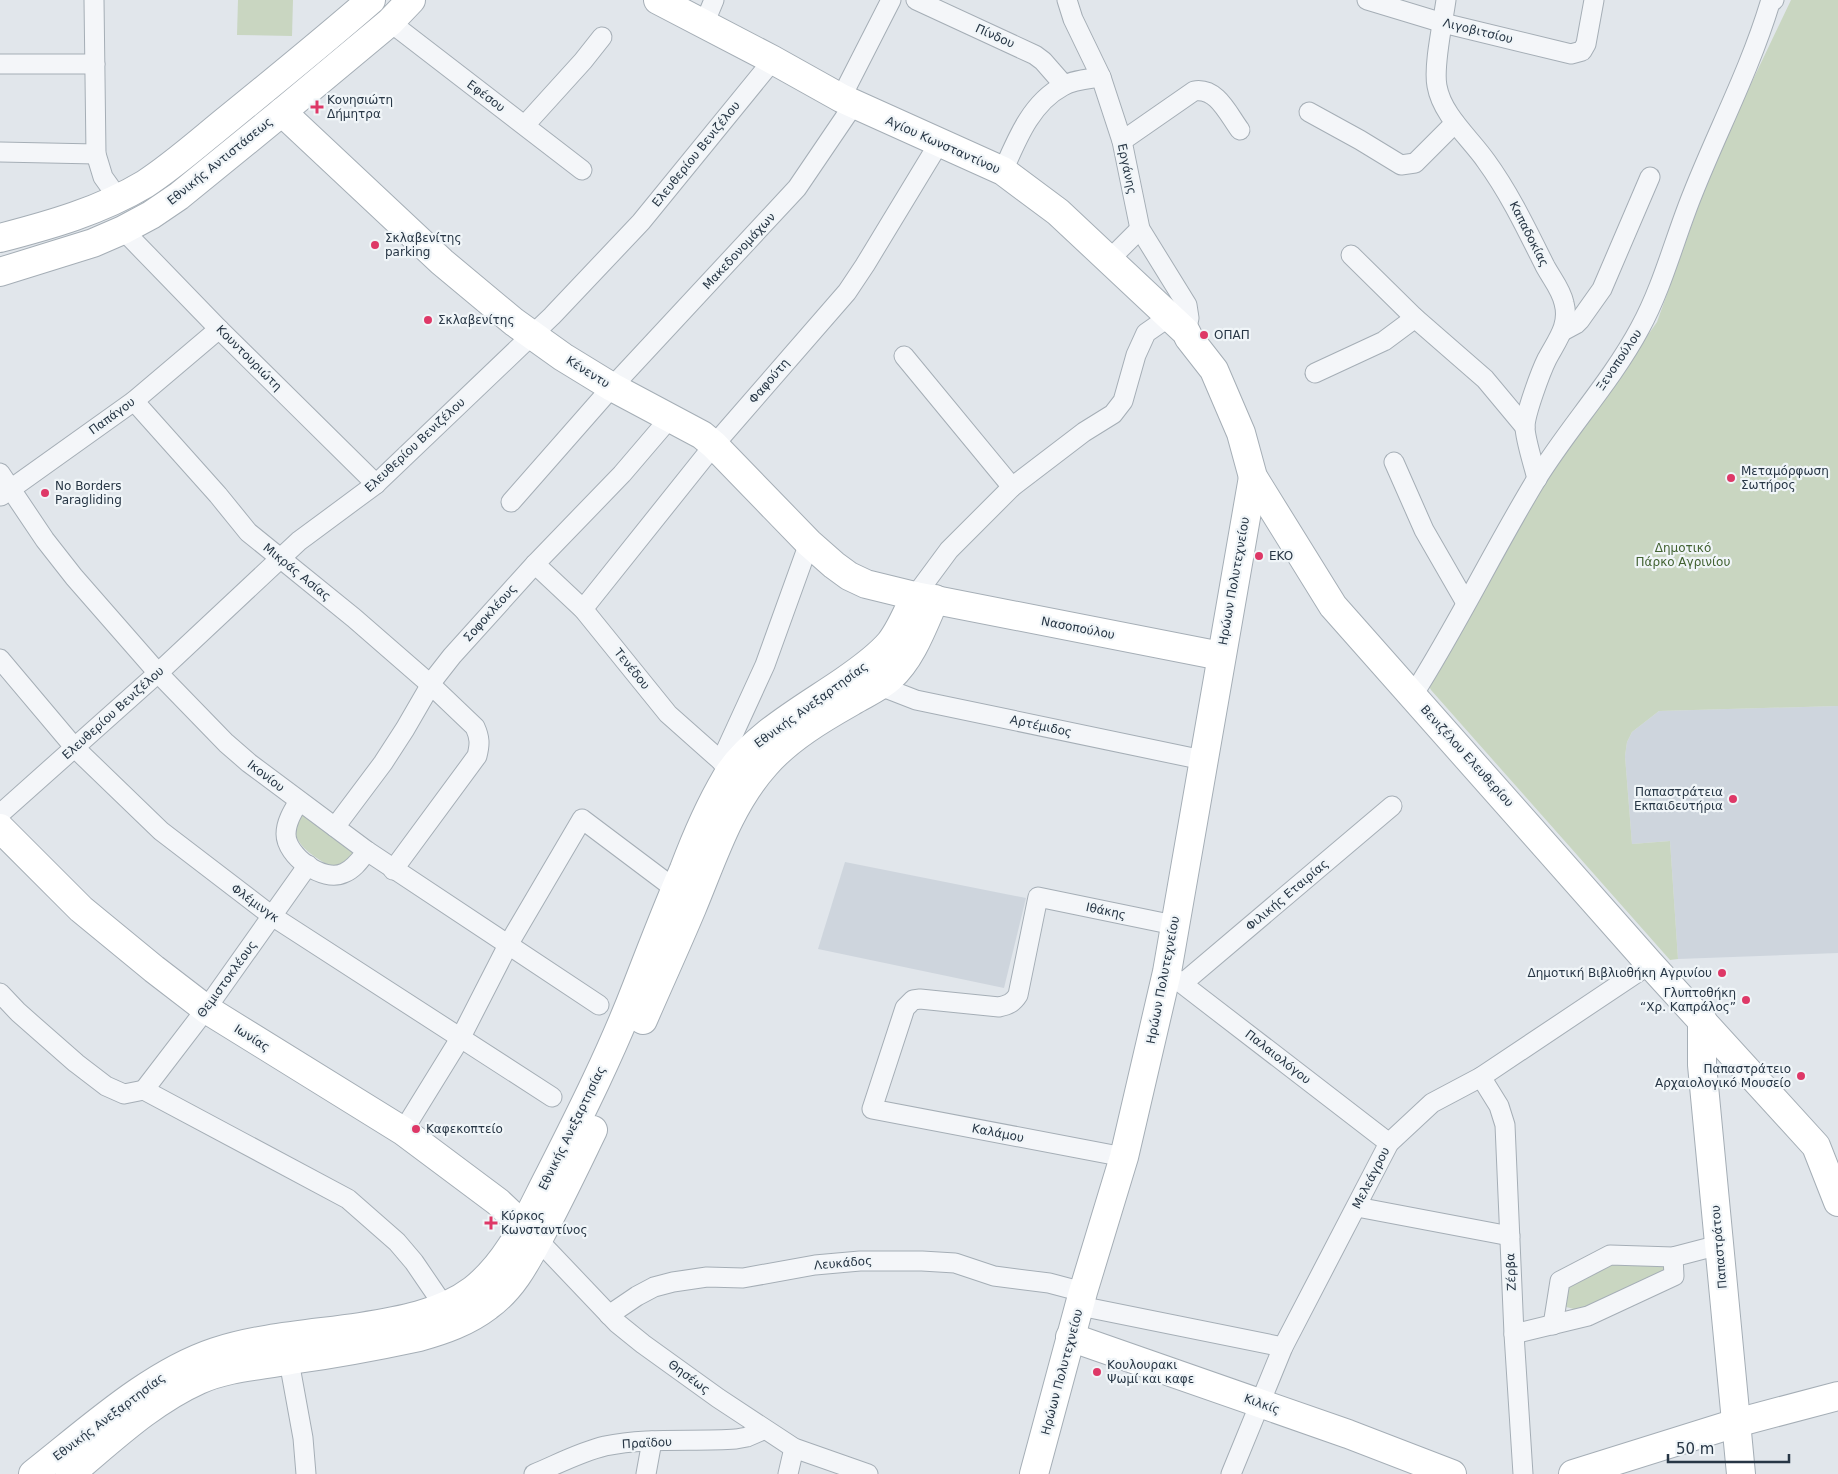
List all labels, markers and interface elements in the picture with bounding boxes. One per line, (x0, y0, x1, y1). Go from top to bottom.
street label: Λιγοβιτσίου (1442, 16, 1514, 46)
street label: Πίνδου (973, 21, 1017, 51)
street label: Εφέσου (464, 77, 508, 115)
place label: Κονησιώτη Δήμητρα (327, 93, 393, 121)
street label: Ελευθερίου Βενιζέλου (649, 98, 743, 210)
marker: Κονησιώτη Δήμητρα (311, 101, 323, 113)
street label: Αγίου Κωνσταντίνου (884, 113, 1002, 177)
street label: Εθνικής Αντιστάσεως (165, 114, 275, 208)
street label: Εργάνης (1115, 142, 1139, 196)
street label: Καπαδοκίας (1506, 199, 1552, 269)
street label: Μακεδονομάχων (700, 210, 778, 292)
place label: Σκλαβενίτης parking (385, 231, 461, 259)
marker: Σκλαβενίτης parking (369, 239, 381, 251)
place label: Σκλαβενίτης (438, 313, 514, 327)
marker: Σκλαβενίτης (422, 314, 434, 326)
street label: Κουντουριώτη (213, 322, 285, 394)
street label: Ξενοπούλου (1593, 327, 1645, 393)
place label: ΟΠΑΠ (1214, 328, 1250, 342)
marker: ΟΠΑΠ (1198, 329, 1210, 341)
street label: Κένεντυ (564, 353, 612, 391)
street label: Φαφούτη (746, 356, 792, 406)
street label: Παπάγου (86, 395, 138, 437)
street label: Ελευθερίου Βενιζέλου (362, 395, 468, 495)
place label: Μεταμόρφωση Σωτήρος (1741, 464, 1829, 492)
marker: Μεταμόρφωση Σωτήρος (1725, 472, 1737, 484)
place label: No Borders Paragliding (55, 479, 122, 507)
marker: No Borders Paragliding (39, 487, 51, 499)
street label: Ηρώων Πολυτεχνείου (1216, 516, 1252, 646)
street label: Μικράς Ασίας (260, 541, 334, 603)
park label: Δημοτικό Πάρκο Αγρινίου (1636, 541, 1730, 569)
place label: EKO (1269, 549, 1293, 563)
marker: EKO (1253, 550, 1265, 562)
street label: Σοφοκλέους (461, 581, 519, 645)
street label: Νασοπούλου (1040, 614, 1116, 642)
street label: Τενέδου (611, 645, 653, 692)
street label: Εθνικής Ανεξαρτησίας (752, 659, 870, 751)
street label: Ελευθερίου Βενιζέλου (59, 664, 167, 762)
street label: Βενιζέλου Ελευθερίου (1418, 702, 1516, 810)
street label: Αρτέμιδος (1009, 713, 1073, 739)
street label: Ικονίου (245, 757, 287, 795)
place label: Παπαστράτεια Εκπαιδευτήρια (1634, 785, 1723, 813)
marker: Παπαστράτεια Εκπαιδευτήρια (1727, 793, 1739, 805)
street label: Φιλικής Εταιρίας (1243, 856, 1331, 934)
street label: Φλέμινγκ (228, 881, 282, 925)
street label: Ιθάκης (1085, 900, 1127, 922)
street label: Ηρώων Πολυτεχνείου (1144, 915, 1182, 1045)
street label: Θεμιστοκλέους (194, 938, 260, 1020)
place label: Δημοτική Βιβλιοθήκη Αγρινίου (1528, 966, 1712, 980)
marker: Δημοτική Βιβλιοθήκη Αγρινίου (1716, 967, 1728, 979)
place label: Γλυπτοθήκη “Χρ. Καπράλος” (1640, 986, 1736, 1014)
marker: Γλυπτοθήκη “Χρ. Καπράλος” (1740, 994, 1752, 1006)
street label: Ιωνίας (232, 1022, 272, 1054)
street label: Παλαιολόγου (1242, 1027, 1314, 1087)
place label: Παπαστράτειο Αρχαιολογικό Μουσείο (1655, 1062, 1791, 1090)
street label: Εθνικής Ανεξαρτησίας (536, 1064, 608, 1192)
marker: Παπαστράτειο Αρχαιολογικό Μουσείο (1795, 1070, 1807, 1082)
street label: Καλάμου (971, 1121, 1025, 1145)
place label: Καφεκοπτείο (426, 1122, 503, 1136)
marker: Καφεκοπτείο (410, 1123, 422, 1135)
street label: Μελεάγρου (1349, 1145, 1393, 1211)
street label: Παπαστράτου (1708, 1205, 1730, 1289)
place label: Κύρκος Κωνσταντίνος (501, 1209, 587, 1237)
marker: Κύρκος Κωνσταντίνος (485, 1217, 497, 1229)
street label: Λευκάδος (813, 1253, 873, 1273)
street label: Ζέρβα (1503, 1253, 1519, 1291)
street label: Ηρώων Πολυτεχνείου (1038, 1307, 1086, 1437)
street label: Θησέως (665, 1357, 713, 1397)
place label: Κουλουρακι Ψωμί και καφε (1107, 1358, 1194, 1386)
marker: Κουλουρακι Ψωμί και καφε (1091, 1366, 1103, 1378)
street label: Εθνικής Ανεξαρτησίας (50, 1370, 168, 1464)
street label: Κιλκίς (1242, 1391, 1282, 1417)
scale bar (1668, 1432, 1789, 1464)
street label: Πραϊδου (622, 1435, 673, 1451)
text: 50 m (1676, 1440, 1714, 1458)

